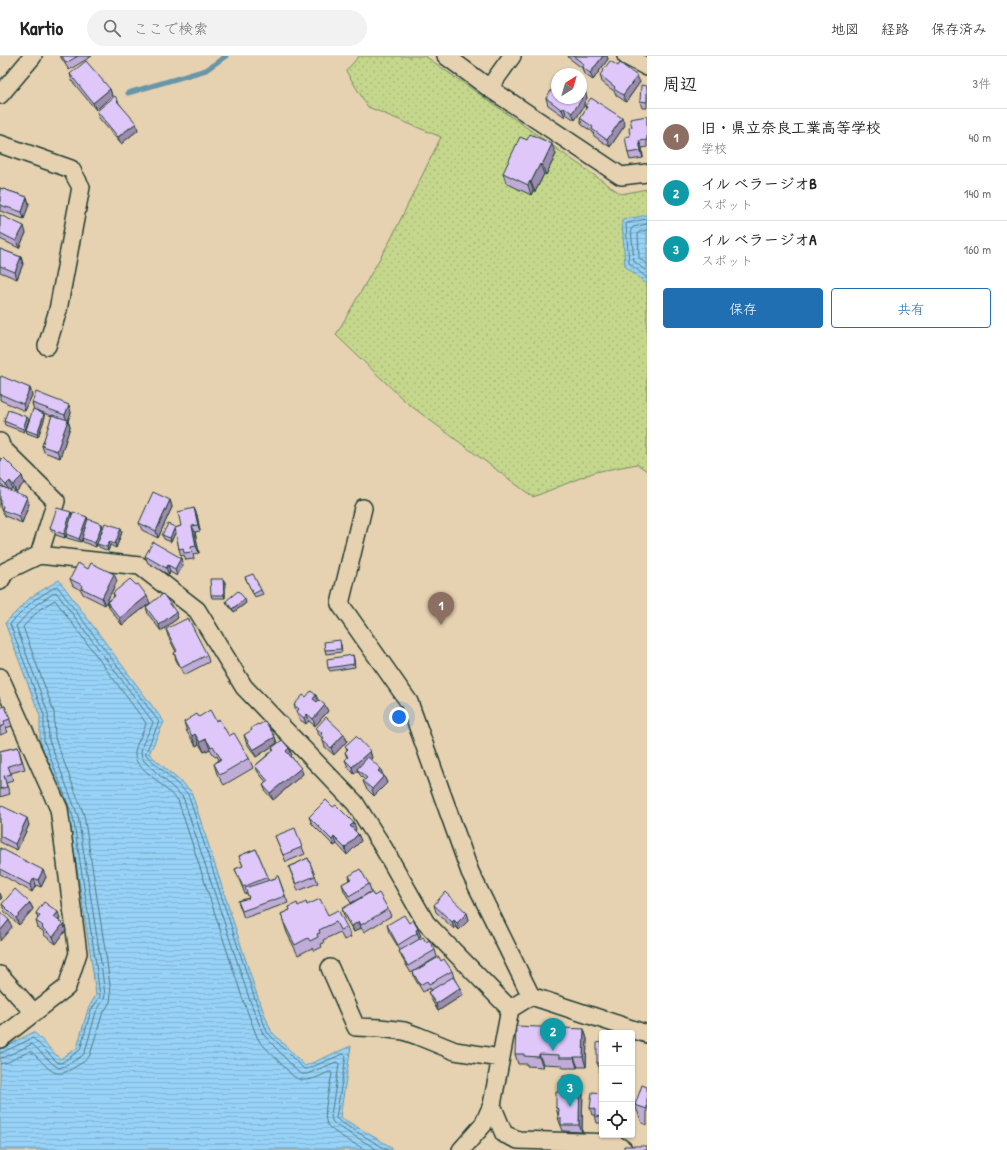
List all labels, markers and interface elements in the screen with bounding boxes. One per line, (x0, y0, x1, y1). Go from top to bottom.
search box (87, 10, 367, 46)
text: Kartio (20, 15, 63, 41)
icon: search (101, 17, 123, 39)
text: ここで検索 (133, 18, 208, 39)
text: 地図 (831, 19, 859, 38)
text: 経路 (881, 19, 909, 38)
text: 保存済み (931, 19, 987, 38)
north arrow (551, 68, 587, 104)
text: 周辺 (663, 72, 697, 95)
text: 3件 (972, 74, 991, 92)
text: 旧・県立奈良工業高等学校 (701, 117, 881, 138)
text: 1 (674, 128, 678, 146)
text: 40 m (968, 128, 991, 146)
text: 学校 (701, 139, 727, 157)
text: イル ベラージオB (701, 173, 817, 194)
text: 2 (673, 184, 679, 202)
text: 140 m (964, 184, 991, 202)
text: スポット (701, 195, 753, 213)
text: イル ベラージオA (701, 229, 816, 250)
text: 3 (673, 240, 679, 258)
text: 160 m (963, 240, 991, 258)
text: スポット (701, 251, 753, 269)
button: 保存 (663, 288, 823, 328)
button: 共有 (831, 288, 991, 328)
pin: 1 (428, 592, 454, 625)
your location (389, 707, 409, 727)
pin: 2 (540, 1018, 566, 1051)
map controls (599, 1030, 635, 1138)
button: + (599, 1030, 635, 1066)
button: − (599, 1066, 635, 1102)
pin: 3 (557, 1074, 583, 1107)
button: locate (599, 1102, 635, 1138)

